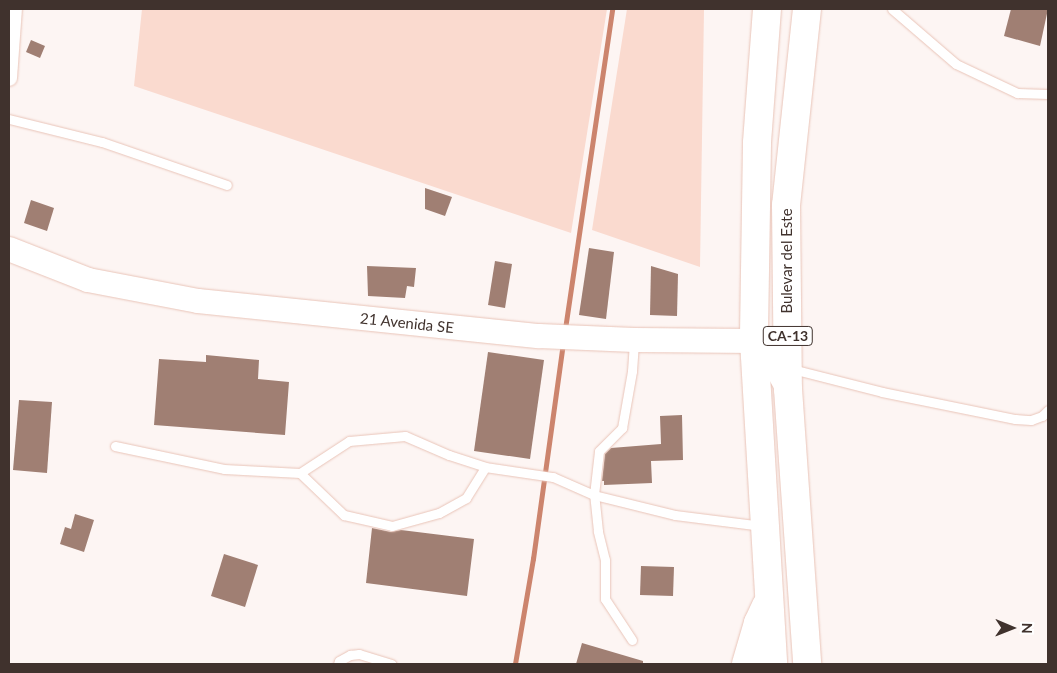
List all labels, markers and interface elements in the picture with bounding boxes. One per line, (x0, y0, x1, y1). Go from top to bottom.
street label: Bulevar del Este (778, 208, 796, 314)
street label: 21 Avenida SE (359, 309, 455, 337)
road number: CA-13 (762, 324, 814, 348)
north arrow (987, 603, 1037, 653)
text: N (1019, 623, 1036, 634)

